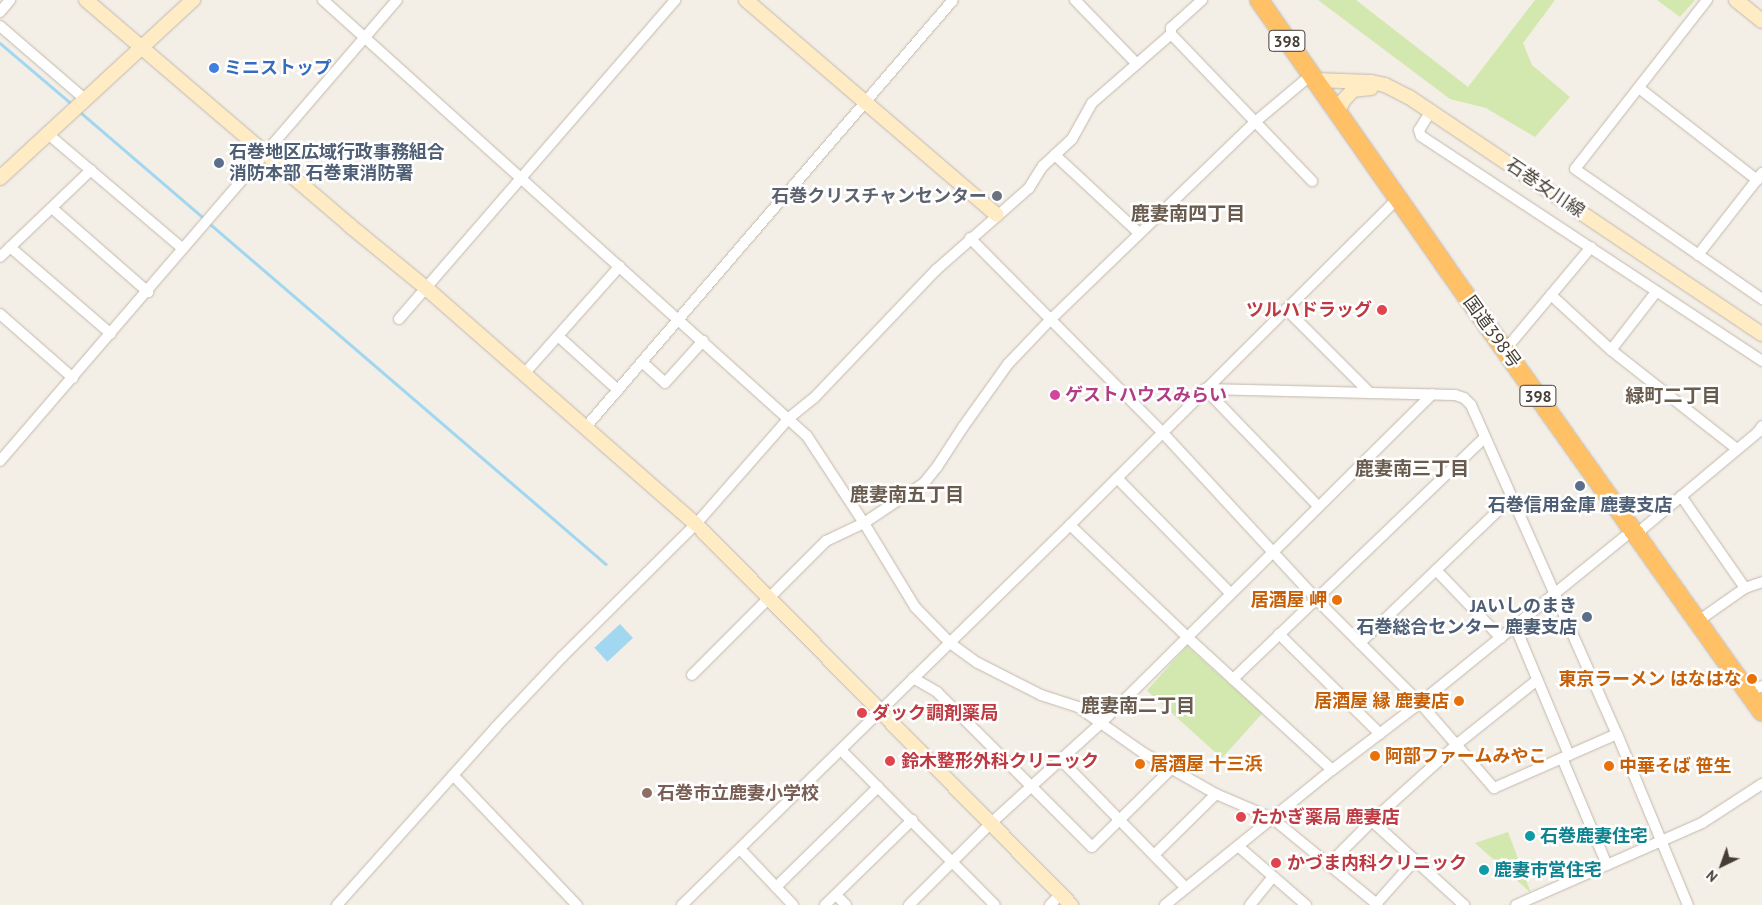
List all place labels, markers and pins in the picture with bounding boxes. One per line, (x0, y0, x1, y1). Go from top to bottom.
place label: ミニストップ (224, 57, 332, 79)
marker: ミニストップ (208, 62, 220, 74)
place label: 石巻地区広域行政事務組合 消防本部 石巻東消防署 (229, 142, 445, 184)
marker: 石巻地区広域行政事務組合 消防本部 石巻東消防署 (213, 157, 225, 169)
place label: 石巻クリスチャンセンター (771, 185, 987, 207)
marker: 石巻クリスチャンセンター (991, 190, 1003, 202)
place label: ツルハドラッグ (1246, 299, 1372, 321)
marker: ツルハドラッグ (1376, 304, 1388, 316)
place label: ゲストハウスみらい (1065, 384, 1227, 406)
marker: ゲストハウスみらい (1049, 389, 1061, 401)
marker: 石巻信用金庫 鹿妻支店 (1574, 480, 1586, 492)
place label: 石巻信用金庫 鹿妻支店 (1488, 494, 1672, 516)
place label: 居酒屋 岬 (1250, 589, 1327, 611)
marker: 居酒屋 岬 (1331, 594, 1343, 606)
place label: JAいしのまき 石巻総合センター 鹿妻支店 (1356, 596, 1577, 638)
marker: JAいしのまき 石巻総合センター 鹿妻支店 (1581, 611, 1593, 623)
place label: 東京ラーメン はなはな (1557, 668, 1742, 690)
marker: 東京ラーメン はなはな (1746, 673, 1758, 685)
place label: 居酒屋 縁 鹿妻店 (1314, 690, 1449, 712)
marker: 居酒屋 縁 鹿妻店 (1453, 695, 1465, 707)
place label: ダック調剤薬局 (872, 702, 998, 724)
marker: ダック調剤薬局 (856, 707, 868, 719)
place label: 阿部ファームみやこ (1385, 745, 1547, 767)
place label: 鈴木整形外科クリニック (901, 750, 1099, 772)
marker: 阿部ファームみやこ (1369, 750, 1381, 762)
place label: 居酒屋 十三浜 (1150, 753, 1263, 775)
marker: 鈴木整形外科クリニック (883, 754, 897, 768)
place label: 中華そば 笹生 (1619, 755, 1732, 777)
marker: 居酒屋 十三浜 (1134, 758, 1146, 770)
marker: 中華そば 笹生 (1603, 760, 1615, 772)
place label: 石巻市立鹿妻小学校 (657, 782, 819, 804)
marker: 石巻市立鹿妻小学校 (641, 787, 653, 799)
place label: たかぎ薬局 鹿妻店 (1251, 806, 1400, 828)
marker: たかぎ薬局 鹿妻店 (1235, 811, 1247, 823)
place label: 石巻鹿妻住宅 (1540, 825, 1648, 847)
marker: 石巻鹿妻住宅 (1524, 830, 1536, 842)
place label: かづま内科クリニック (1287, 852, 1467, 874)
marker: かづま内科クリニック (1269, 856, 1283, 870)
place label: 鹿妻市営住宅 (1494, 859, 1602, 881)
marker: 鹿妻市営住宅 (1478, 864, 1490, 876)

